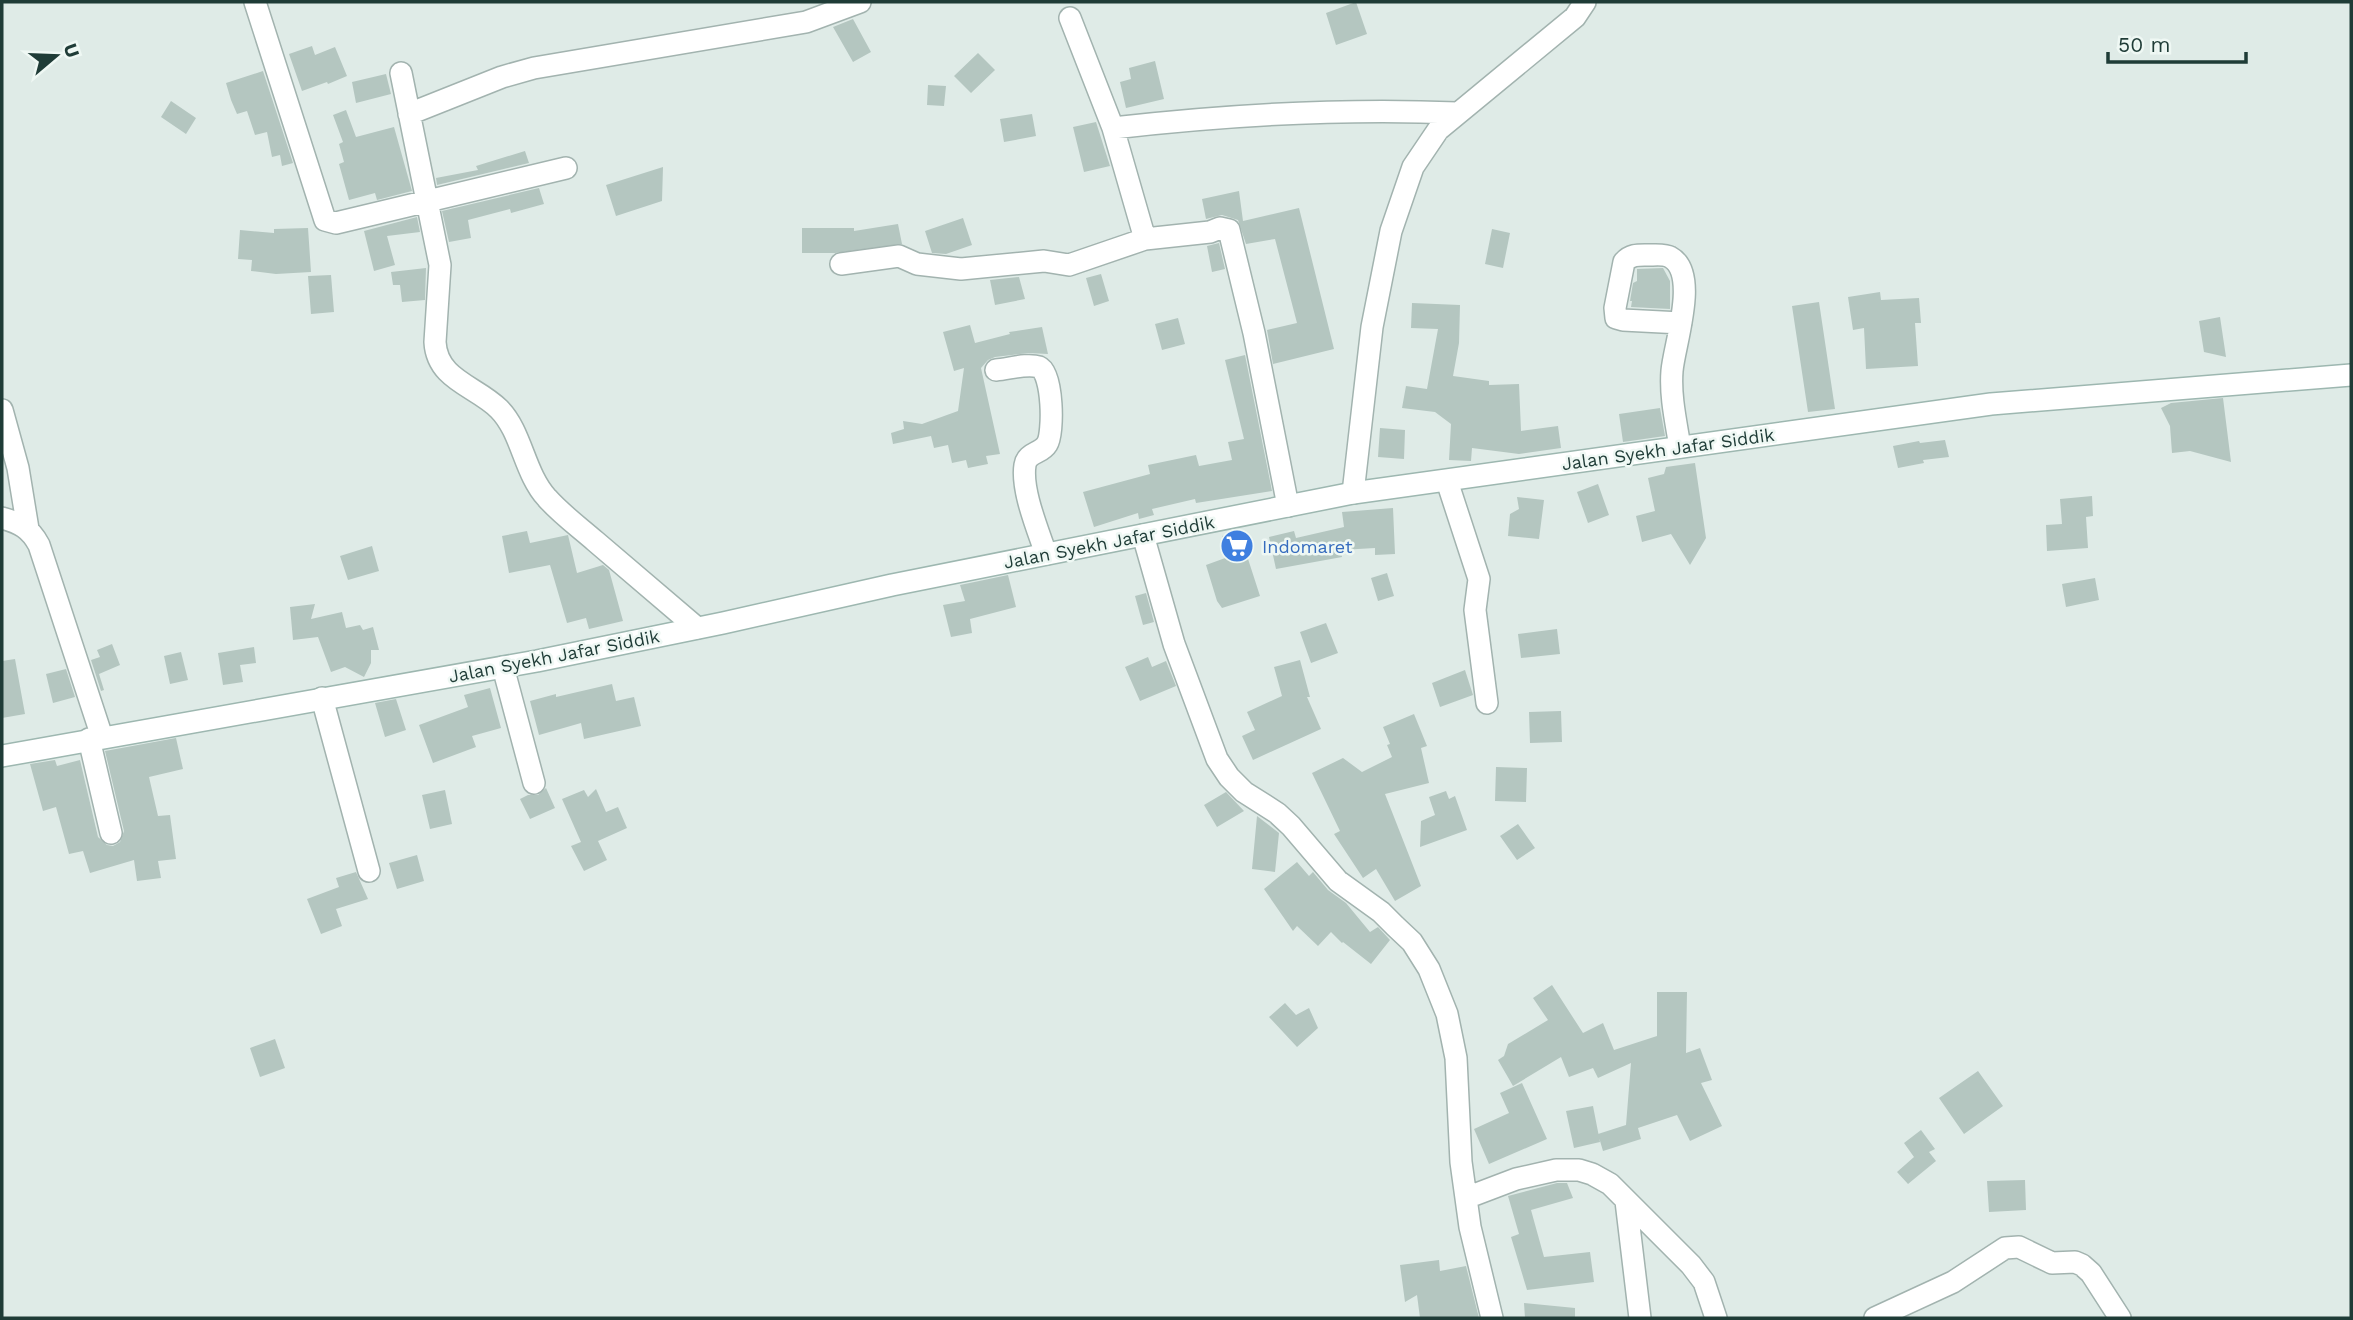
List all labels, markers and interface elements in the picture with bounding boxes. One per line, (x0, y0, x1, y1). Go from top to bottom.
north arrow (21, 21, 91, 91)
scale bar (2108, 21, 2246, 65)
text: 50 m (2118, 32, 2170, 57)
text: U (59, 41, 85, 61)
street label: Jalan Syekh Jafar Siddik (1560, 424, 1776, 474)
street label: Jalan Syekh Jafar Siddik (1002, 511, 1216, 573)
supermarket icon: Indomaret (1218, 527, 1256, 565)
place label: Indomaret (1262, 536, 1353, 557)
street label: Jalan Syekh Jafar Siddik (447, 625, 661, 687)

